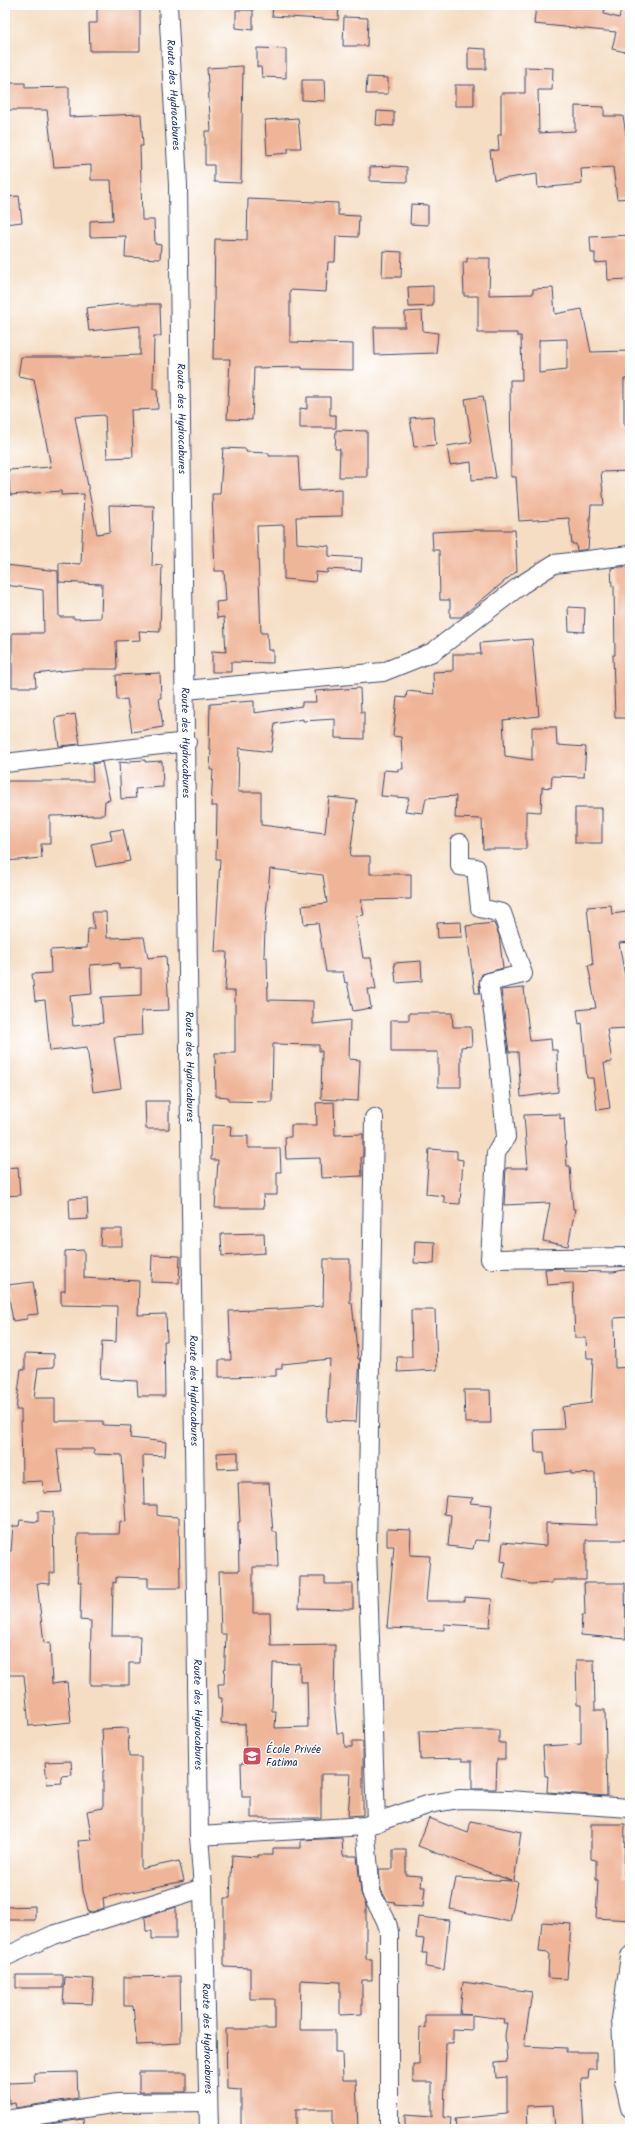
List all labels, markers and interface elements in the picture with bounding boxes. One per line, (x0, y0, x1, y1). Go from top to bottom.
street label: Route des Hydrocabures (161, 39, 185, 151)
street label: Route des Hydrocabures (171, 363, 191, 475)
street label: Route des Hydrocabures (175, 687, 195, 799)
street label: Route des Hydrocabures (180, 1011, 199, 1123)
street label: Route des Hydrocabures (184, 1335, 203, 1447)
street label: Route des Hydrocabures (188, 1659, 207, 1771)
place label: École Privée Fatima (266, 1741, 321, 1772)
school or university icon: École Privée Fatima (241, 1745, 263, 1767)
street label: Route des Hydrocabures (196, 1983, 217, 2094)

